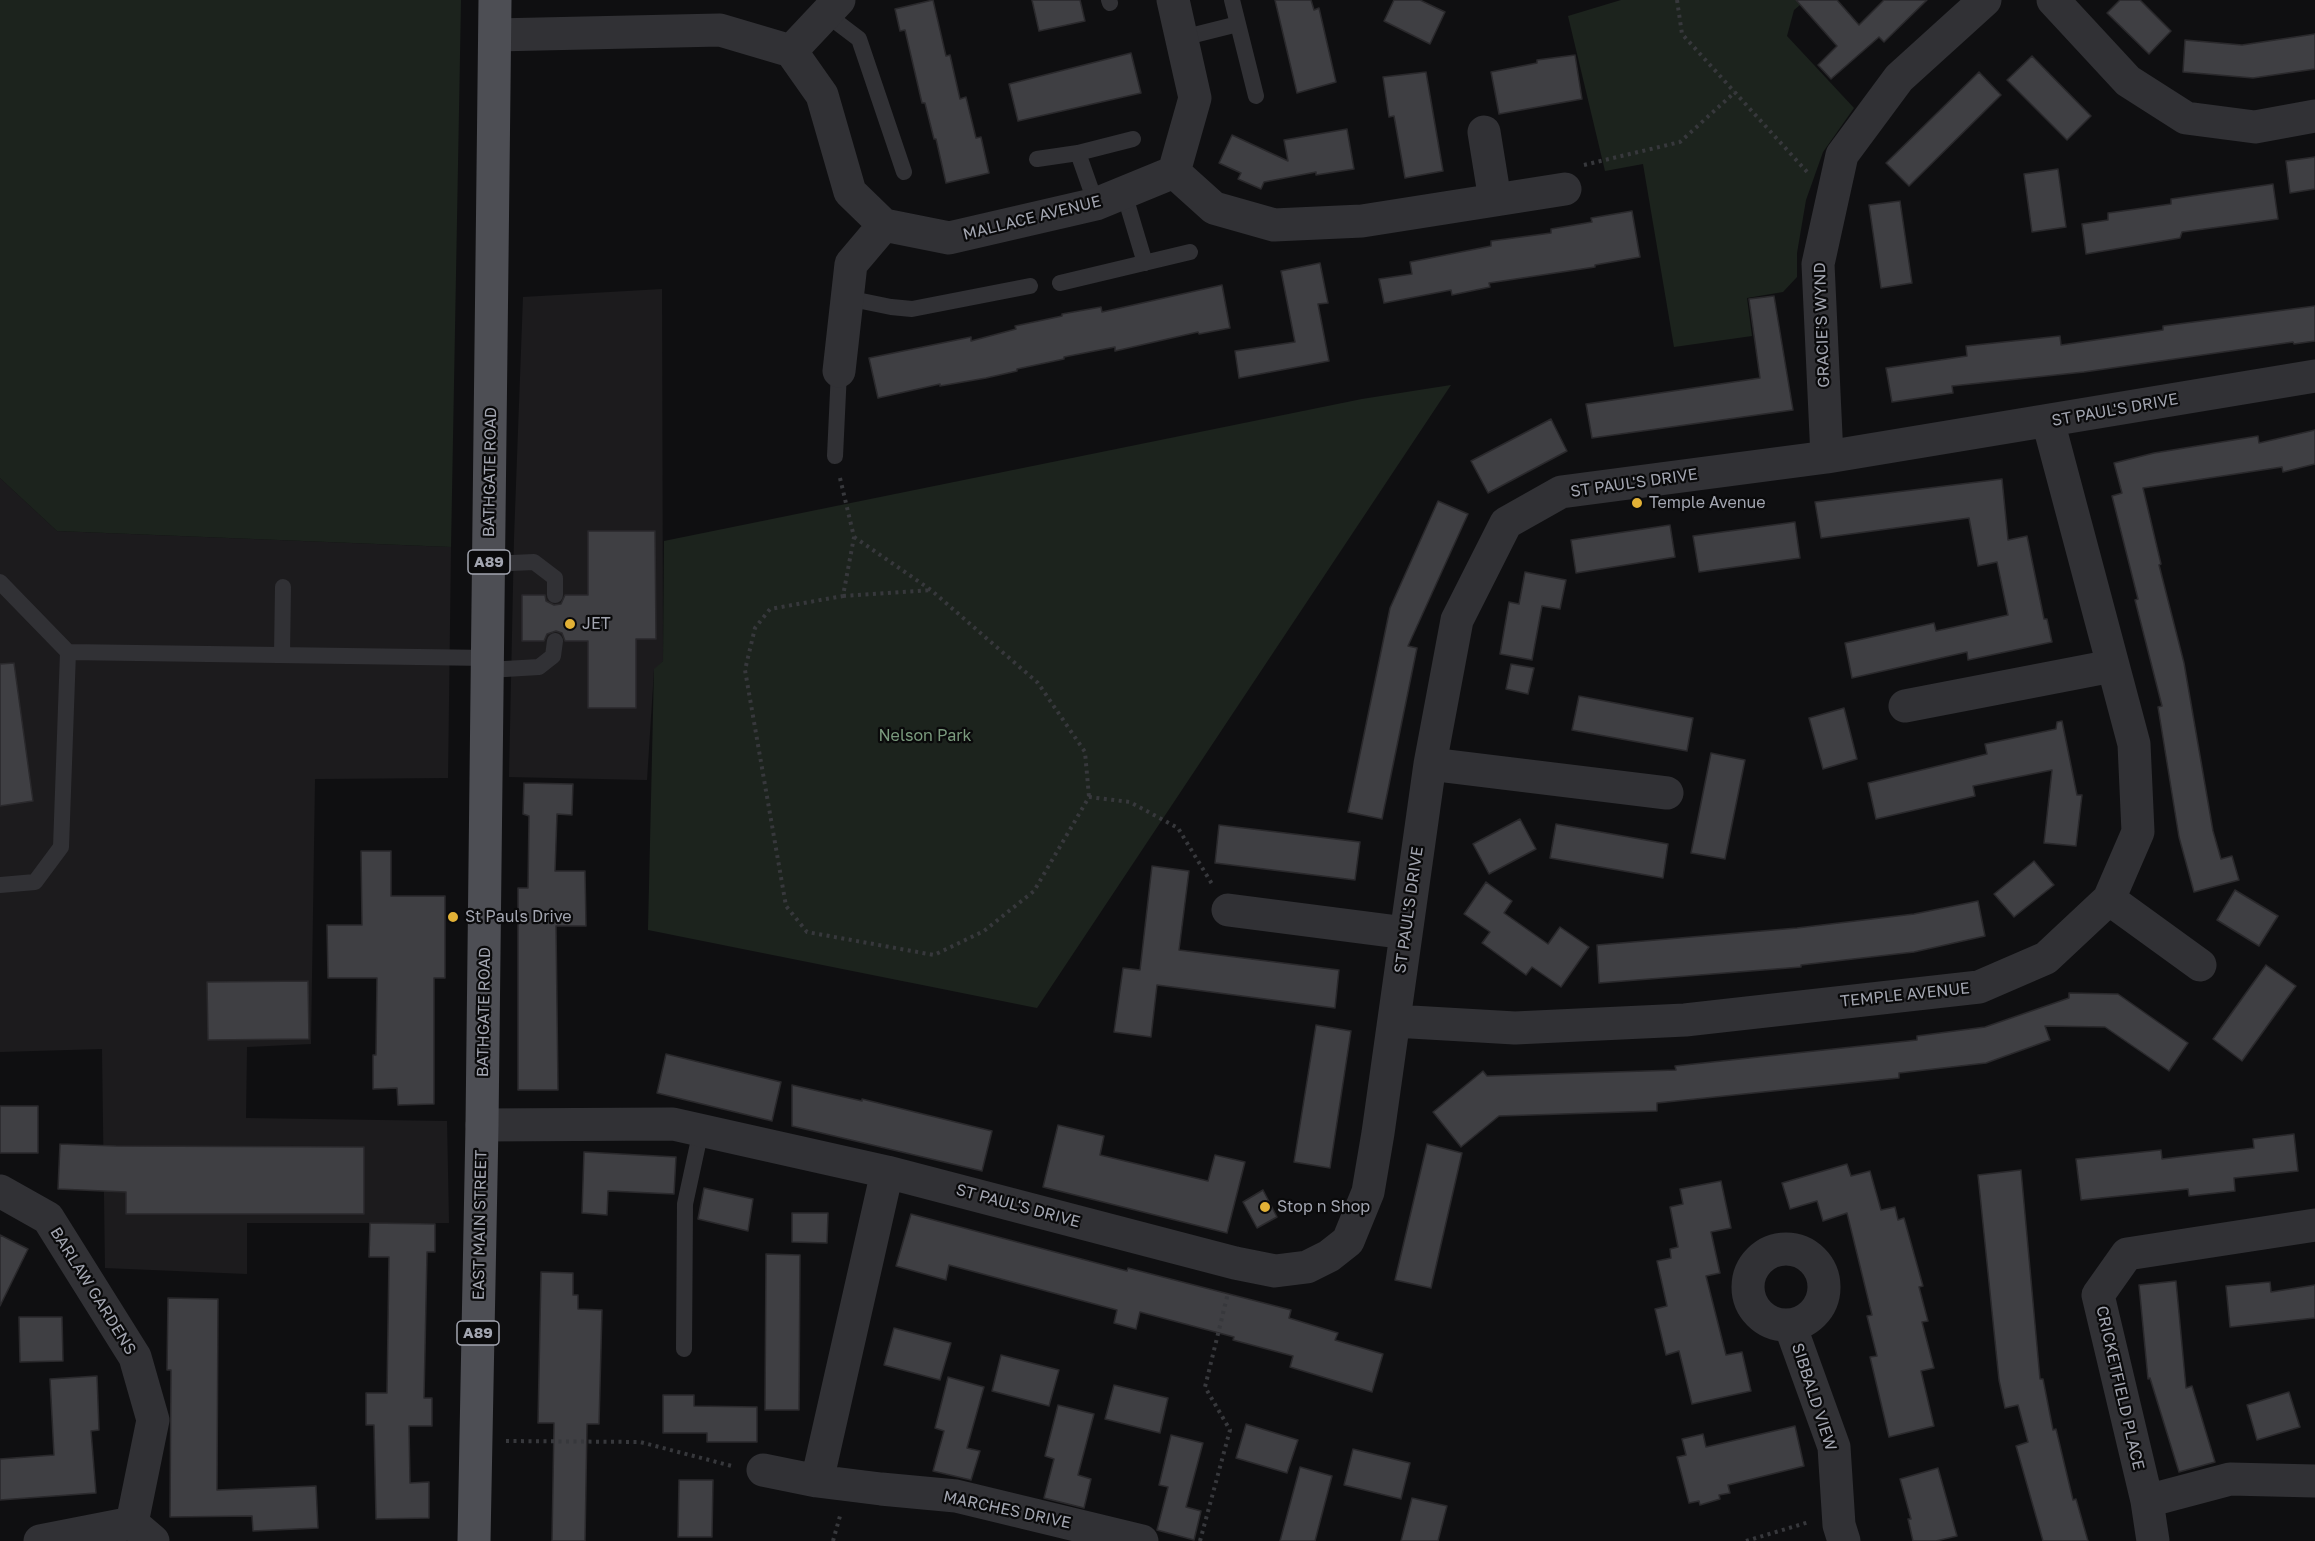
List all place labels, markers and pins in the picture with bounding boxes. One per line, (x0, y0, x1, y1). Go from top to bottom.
place label: Temple Avenue (1649, 493, 1765, 513)
marker: Temple Avenue (1630, 496, 1644, 510)
place label: JET (582, 614, 611, 634)
marker: JET (563, 617, 577, 631)
place label: St Pauls Drive (465, 907, 572, 927)
marker: St Pauls Drive (446, 910, 460, 924)
place label: Stop n Shop (1277, 1197, 1370, 1217)
marker: Stop n Shop (1258, 1200, 1272, 1214)

